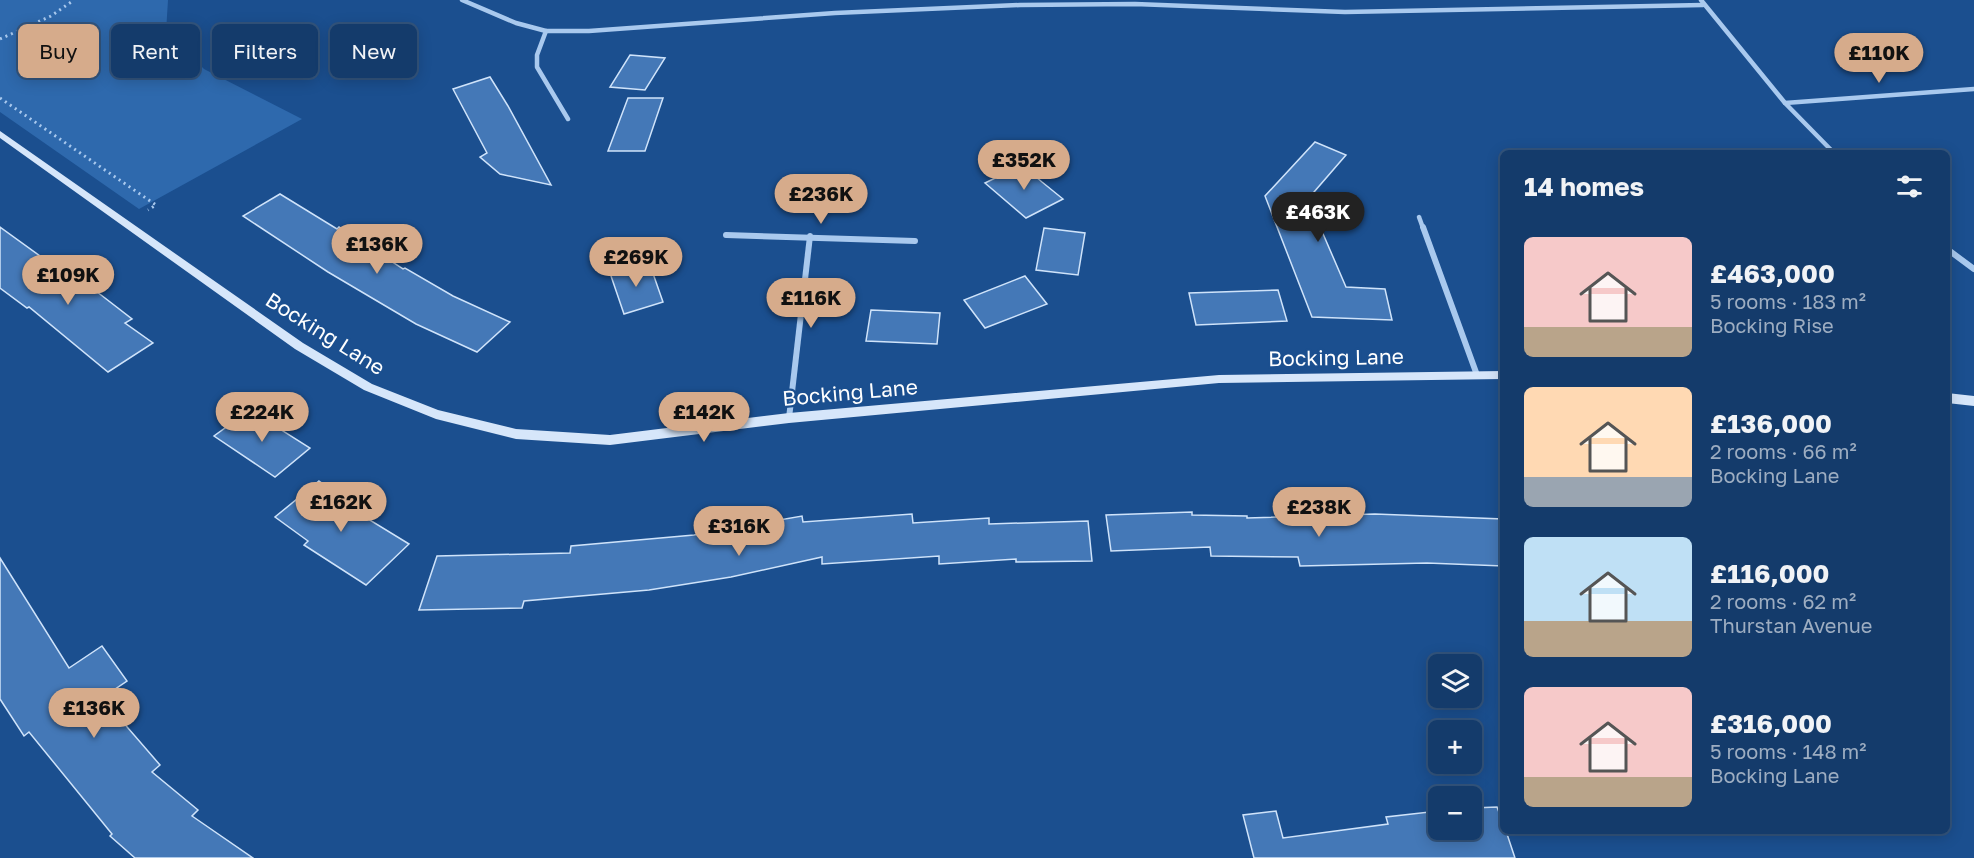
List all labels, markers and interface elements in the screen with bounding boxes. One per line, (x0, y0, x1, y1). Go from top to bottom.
chip: Buy (18, 24, 99, 78)
chip: Rent (111, 24, 200, 78)
chip: Filters (212, 24, 318, 78)
chip: New (330, 24, 417, 78)
pin: £110K (1837, 33, 1921, 84)
text: £110K (1848, 40, 1910, 64)
pin: £352K (982, 140, 1066, 191)
text: £352K (992, 147, 1056, 171)
icon: filters (1893, 170, 1926, 203)
text: 14 homes (1524, 171, 1644, 202)
pin: £236K (779, 174, 863, 225)
text: £236K (789, 181, 853, 205)
pin: £463K (1276, 192, 1360, 243)
text: £463K (1285, 199, 1351, 223)
pin: £136K (335, 224, 419, 275)
text: £136K (346, 231, 408, 255)
pin: £269K (594, 237, 678, 288)
text: £269K (603, 244, 669, 268)
pin: £109K (26, 255, 110, 306)
text: £463,000 (1710, 258, 1835, 289)
icon: home (1572, 261, 1644, 333)
text: £109K (36, 262, 100, 286)
pin: £116K (769, 278, 853, 329)
text: £116K (781, 285, 842, 309)
street label: Bocking Lane (261, 286, 390, 380)
text: 5 rooms · 183 m² (1710, 289, 1866, 313)
text: Bocking Rise (1710, 313, 1834, 337)
street label: Bocking Lane (1268, 343, 1404, 371)
street label: Bocking Lane (781, 373, 919, 411)
pin: £224K (220, 392, 304, 443)
pin: £142K (662, 392, 746, 443)
text: £224K (230, 399, 294, 423)
text: £142K (673, 399, 735, 423)
text: £136,000 (1710, 408, 1832, 439)
icon: home (1572, 411, 1644, 483)
text: 2 rooms · 66 m² (1710, 439, 1857, 463)
text: Bocking Lane (1710, 463, 1839, 487)
pin: £162K (299, 482, 383, 533)
pin: £238K (1277, 487, 1361, 538)
text: £162K (310, 489, 372, 513)
text: £238K (1287, 494, 1351, 518)
pin: £316K (697, 506, 781, 557)
text: £316K (708, 513, 770, 537)
text: £116,000 (1710, 558, 1829, 589)
icon: home (1572, 561, 1644, 633)
text: 2 rooms · 62 m² (1710, 589, 1856, 613)
text: Thurstan Avenue (1710, 613, 1872, 637)
map controls (1428, 654, 1482, 840)
button: layers (1428, 654, 1482, 708)
pin: £136K (52, 688, 136, 739)
text: £136K (63, 695, 125, 719)
text: £316,000 (1710, 708, 1832, 739)
icon: home (1572, 711, 1644, 783)
button: + (1428, 720, 1482, 774)
text: 5 rooms · 148 m² (1710, 739, 1867, 763)
text: Bocking Lane (1710, 763, 1839, 787)
button: − (1428, 786, 1482, 840)

